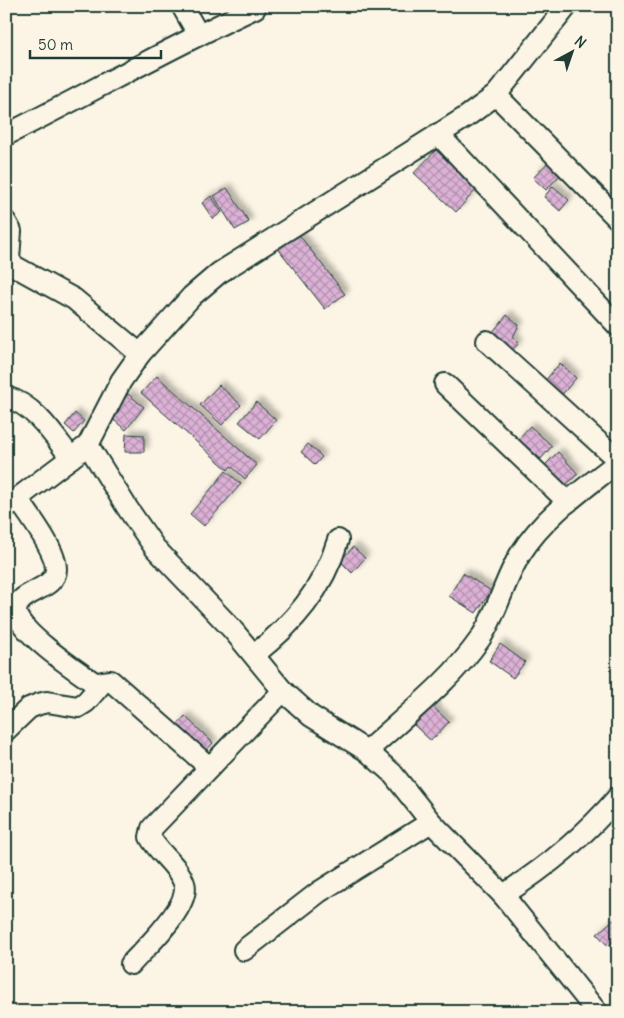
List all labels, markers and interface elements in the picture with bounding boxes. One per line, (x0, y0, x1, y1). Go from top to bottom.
scale bar (30, 28, 161, 60)
north arrow (546, 28, 596, 78)
text: N (571, 32, 590, 52)
text: 50 m (38, 35, 73, 54)

